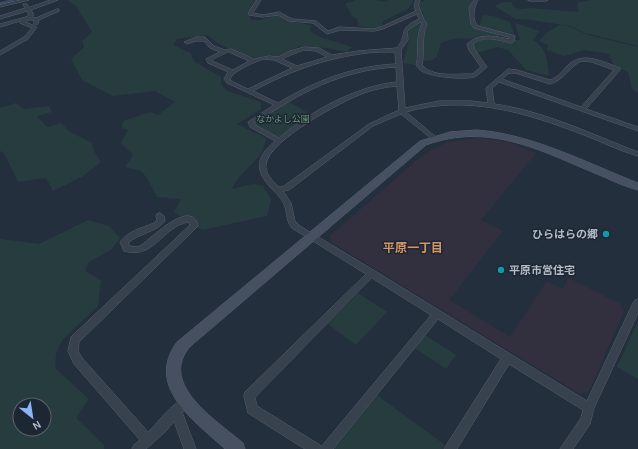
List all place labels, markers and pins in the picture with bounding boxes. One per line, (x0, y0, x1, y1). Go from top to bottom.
place label: ひらはらの郷 (532, 228, 598, 241)
marker: ひらはらの郷 (601, 229, 611, 239)
place label: 平原市営住宅 (509, 264, 575, 277)
marker: 平原市営住宅 (496, 265, 506, 275)

